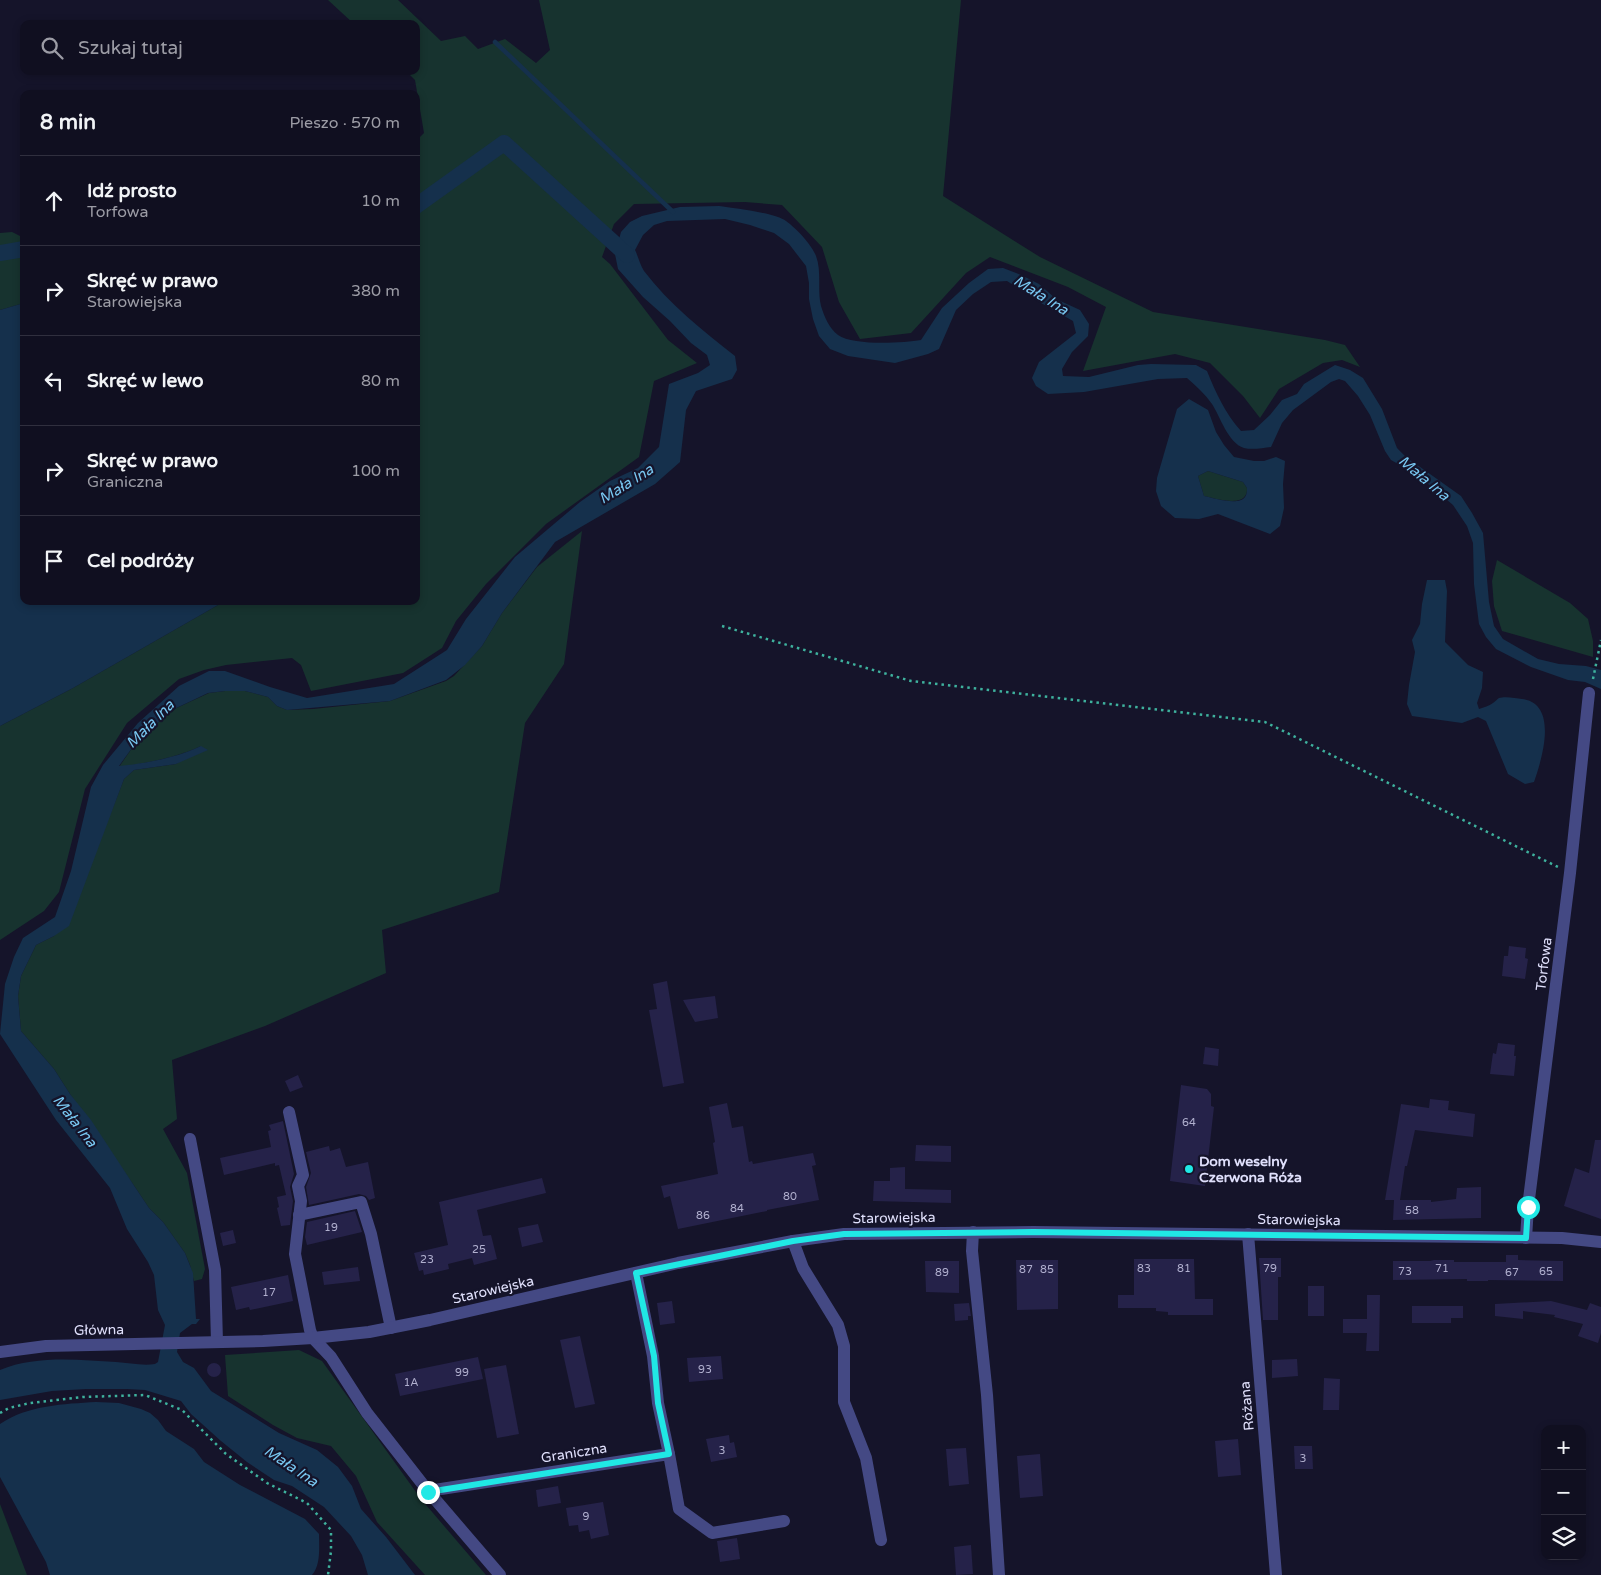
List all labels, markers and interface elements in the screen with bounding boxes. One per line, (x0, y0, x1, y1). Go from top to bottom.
search box (20, 20, 420, 75)
icon: search (38, 34, 66, 62)
text: Szukaj tutaj (78, 37, 183, 59)
text: 8 min (40, 110, 96, 135)
text: Pieszo · 570 m (289, 113, 400, 133)
text: Idź prosto (87, 180, 177, 202)
icon: ahead (40, 187, 68, 215)
text: 10 m (361, 191, 400, 211)
text: Torfowa (87, 202, 148, 222)
text: Skręć w prawo (87, 270, 218, 292)
water label: Mała Ina (1010, 271, 1072, 319)
icon: right (40, 277, 68, 305)
text: 380 m (351, 281, 400, 301)
text: Starowiejska (87, 292, 182, 312)
icon: left (40, 367, 68, 395)
text: Skręć w lewo (87, 370, 204, 392)
text: 80 m (361, 371, 400, 391)
text: Skręć w prawo (87, 450, 218, 472)
water label: Mała Ina (1395, 452, 1454, 505)
icon: right (40, 457, 68, 485)
water label: Mała Ina (595, 460, 657, 508)
text: 100 m (351, 461, 400, 481)
text: Graniczna (87, 472, 163, 492)
icon: arrive (40, 547, 68, 575)
text: Cel podróży (87, 550, 194, 572)
water label: Mała Ina (122, 696, 178, 752)
street label: Torfowa (1532, 936, 1556, 992)
water label: Mała Ina (49, 1091, 101, 1151)
house number: 64 (1182, 1116, 1196, 1129)
place label: Dom weselny Czerwona Róża (1199, 1153, 1302, 1186)
marker: Dom weselny Czerwona Róża (1183, 1163, 1195, 1175)
house number: 80 (783, 1190, 797, 1203)
route start (1517, 1196, 1540, 1219)
house number: 84 (730, 1202, 744, 1215)
house number: 58 (1405, 1204, 1419, 1217)
house number: 86 (696, 1209, 710, 1222)
street label: Starowiejska (852, 1209, 936, 1227)
street label: Starowiejska (1257, 1211, 1341, 1229)
house number: 19 (324, 1221, 338, 1234)
house number: 25 (472, 1243, 486, 1256)
house number: 23 (420, 1253, 434, 1266)
house number: 83 (1137, 1262, 1151, 1275)
house number: 81 (1177, 1262, 1191, 1275)
house number: 79 (1263, 1262, 1277, 1275)
house number: 71 (1435, 1262, 1449, 1275)
house number: 87 (1019, 1263, 1033, 1276)
house number: 85 (1040, 1263, 1054, 1276)
house number: 73 (1398, 1265, 1412, 1278)
house number: 65 (1539, 1265, 1553, 1278)
house number: 89 (935, 1266, 949, 1279)
house number: 67 (1505, 1266, 1519, 1279)
street label: Starowiejska (451, 1272, 535, 1308)
house number: 17 (262, 1286, 276, 1299)
street label: Główna (74, 1321, 124, 1339)
house number: 93 (698, 1363, 712, 1376)
house number: 99 (455, 1366, 469, 1379)
house number: 1A (403, 1376, 419, 1389)
street label: Różana (1236, 1380, 1258, 1432)
map controls (1541, 1425, 1586, 1560)
button: + (1541, 1425, 1586, 1470)
street label: Graniczna (540, 1439, 608, 1467)
water label: Mała Ina (261, 1442, 322, 1491)
house number: 3 (719, 1444, 726, 1457)
house number: 3 (1300, 1452, 1307, 1465)
button: − (1541, 1470, 1586, 1515)
route end (417, 1481, 440, 1504)
house number: 9 (583, 1510, 590, 1523)
button: layers (1541, 1515, 1586, 1560)

